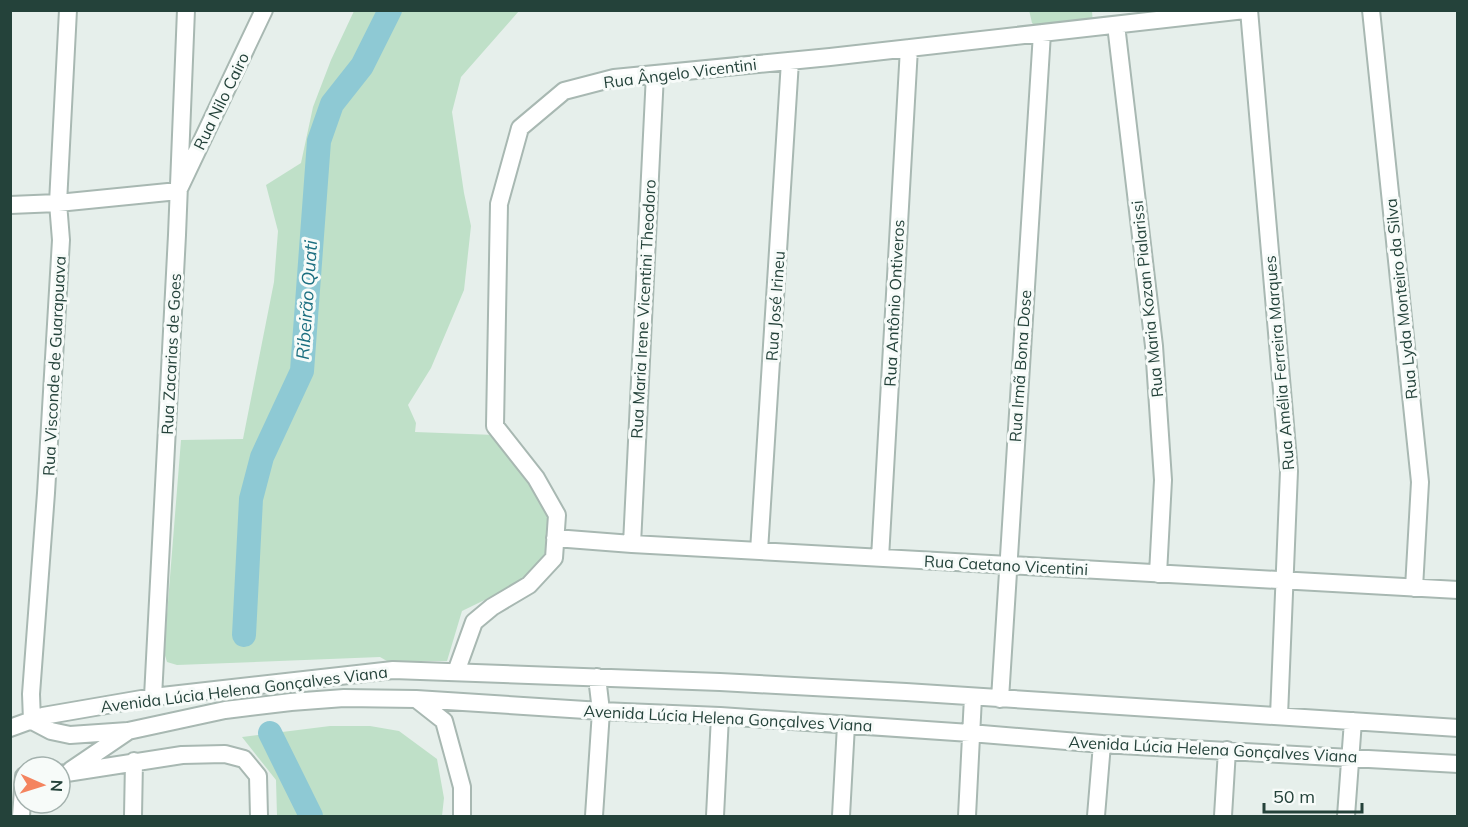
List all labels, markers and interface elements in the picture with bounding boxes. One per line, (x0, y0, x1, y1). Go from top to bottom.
street label: Rua Nilo Cairo (189, 49, 253, 153)
street label: Rua Ângelo Vicentini (602, 54, 758, 92)
street label: Rua Maria Irene Vicentini Theodoro (626, 179, 660, 439)
street label: Rua Lyda Monteiro da Silva (1380, 197, 1422, 401)
street label: Rua Maria Kozan Pialarissi (1127, 200, 1167, 398)
street label: Rua Antônio Ontiveros (880, 219, 908, 387)
water label: Ribeirão Quati (291, 239, 322, 360)
street label: Rua José Irineu (761, 250, 789, 362)
street label: Rua Visconde de Guarapuava (38, 255, 70, 477)
street label: Rua Amélia Ferreira Marques (1260, 255, 1298, 471)
street label: Rua Zacarias de Goes (157, 273, 185, 435)
street label: Rua Irmã Bona Dose (1005, 289, 1035, 443)
street label: Rua Caetano Vicentini (923, 551, 1089, 579)
street label: Avenida Lúcia Helena Gonçalves Viana (99, 661, 389, 717)
street label: Avenida Lúcia Helena Gonçalves Viana (583, 700, 873, 736)
street label: Avenida Lúcia Helena Gonçalves Viana (1068, 731, 1358, 767)
north arrow (12, 755, 72, 815)
scale bar (1264, 776, 1362, 814)
text: N (47, 779, 67, 792)
text: 50 m (1273, 785, 1315, 808)

